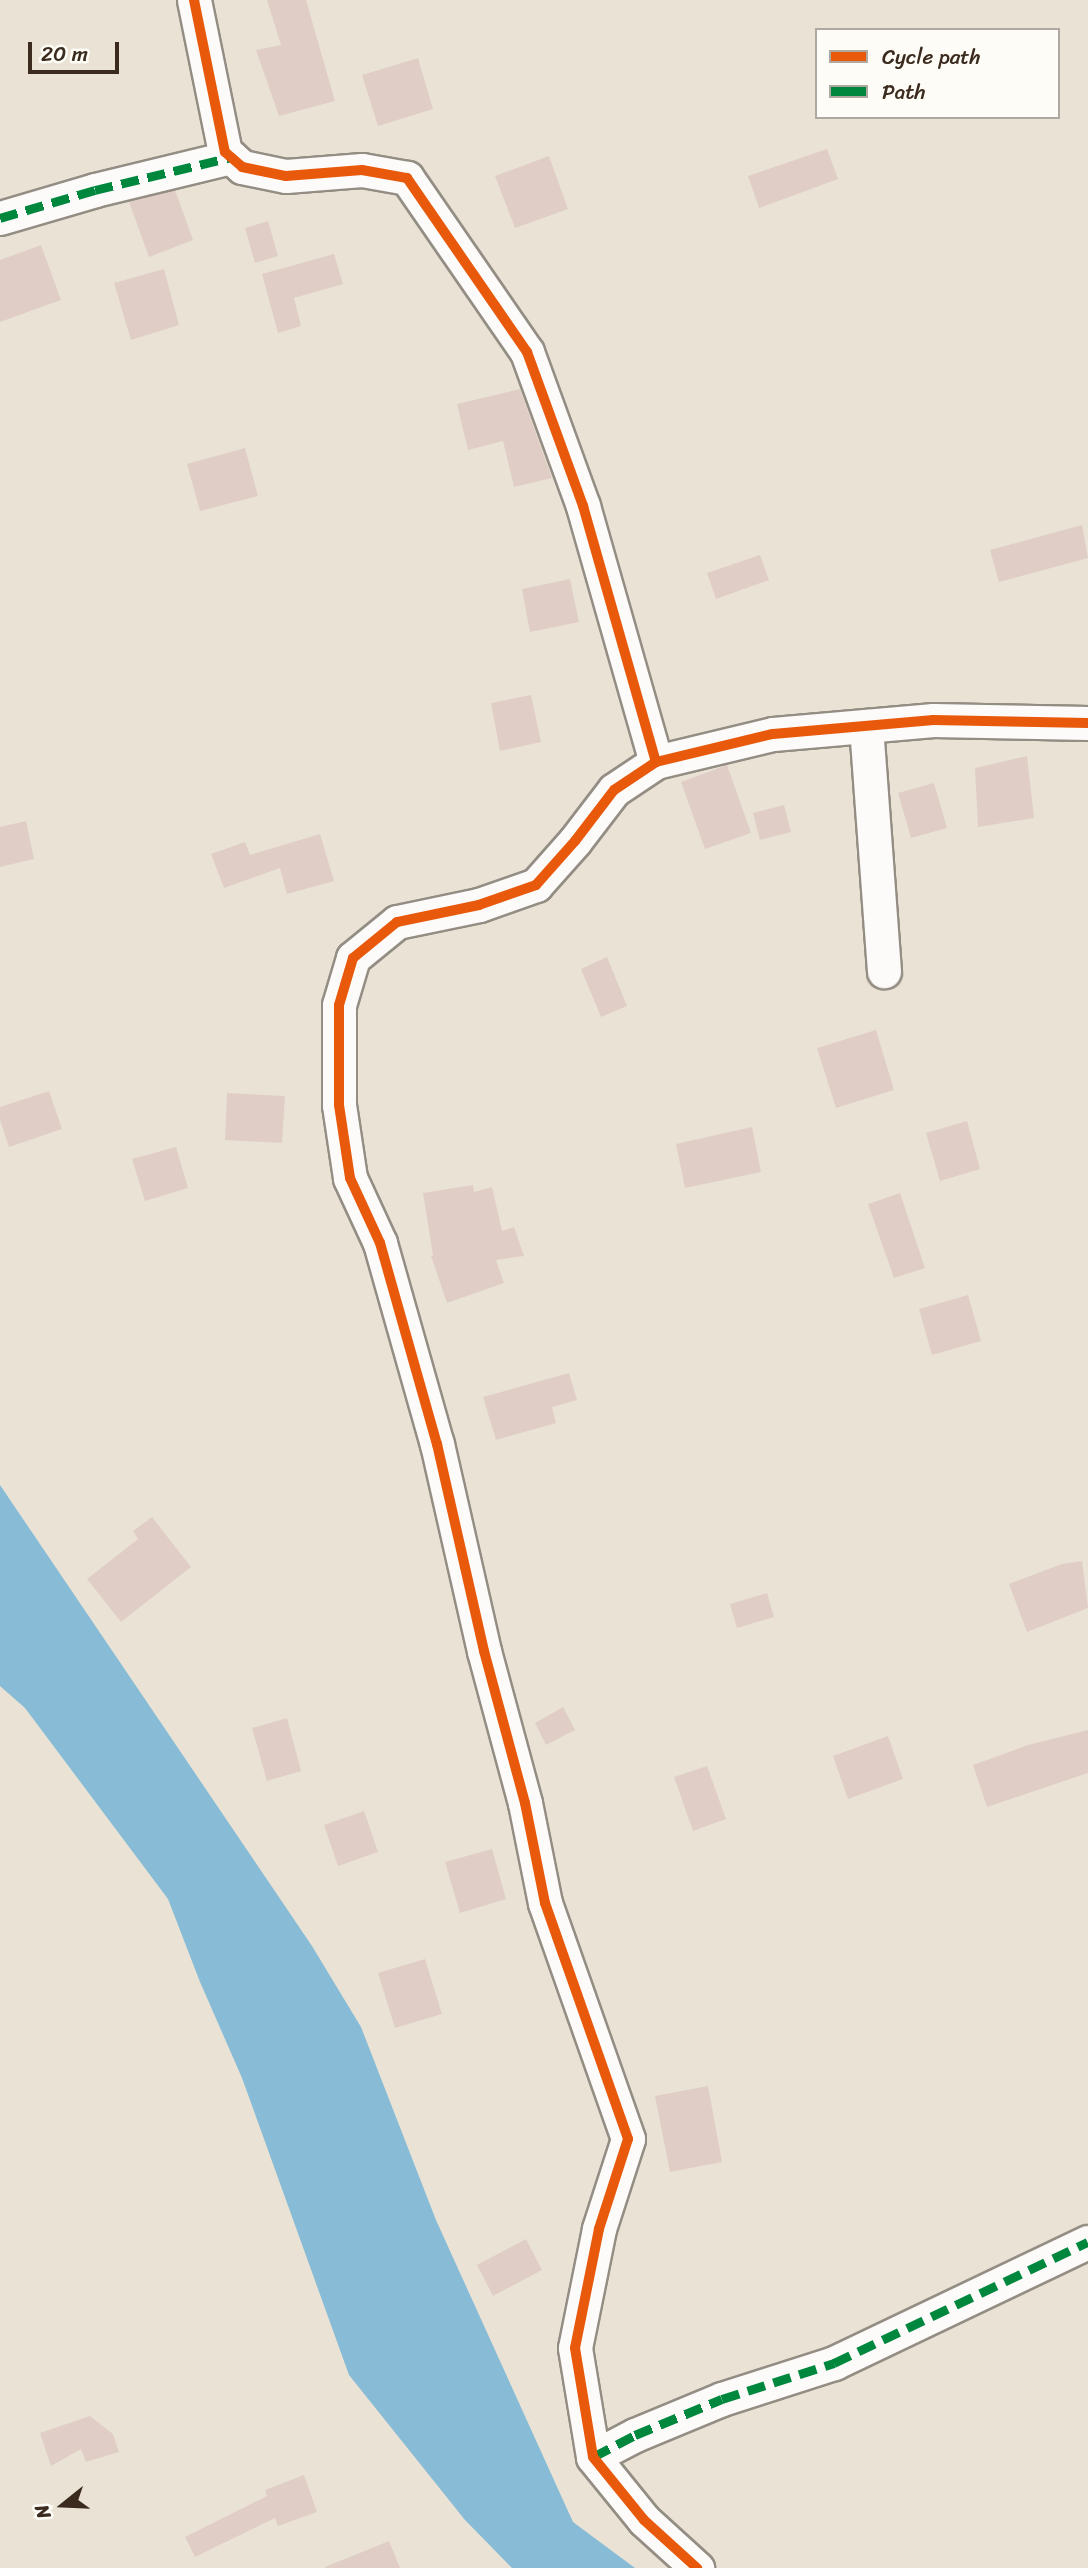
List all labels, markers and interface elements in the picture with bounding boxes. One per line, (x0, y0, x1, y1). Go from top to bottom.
scale bar (32, 28, 122, 72)
legend (815, 28, 1060, 119)
text: 20 m (41, 35, 88, 73)
text: Cycle path (882, 38, 981, 76)
text: Path (882, 73, 925, 111)
north arrow (28, 2470, 98, 2540)
text: N (25, 2500, 60, 2523)

